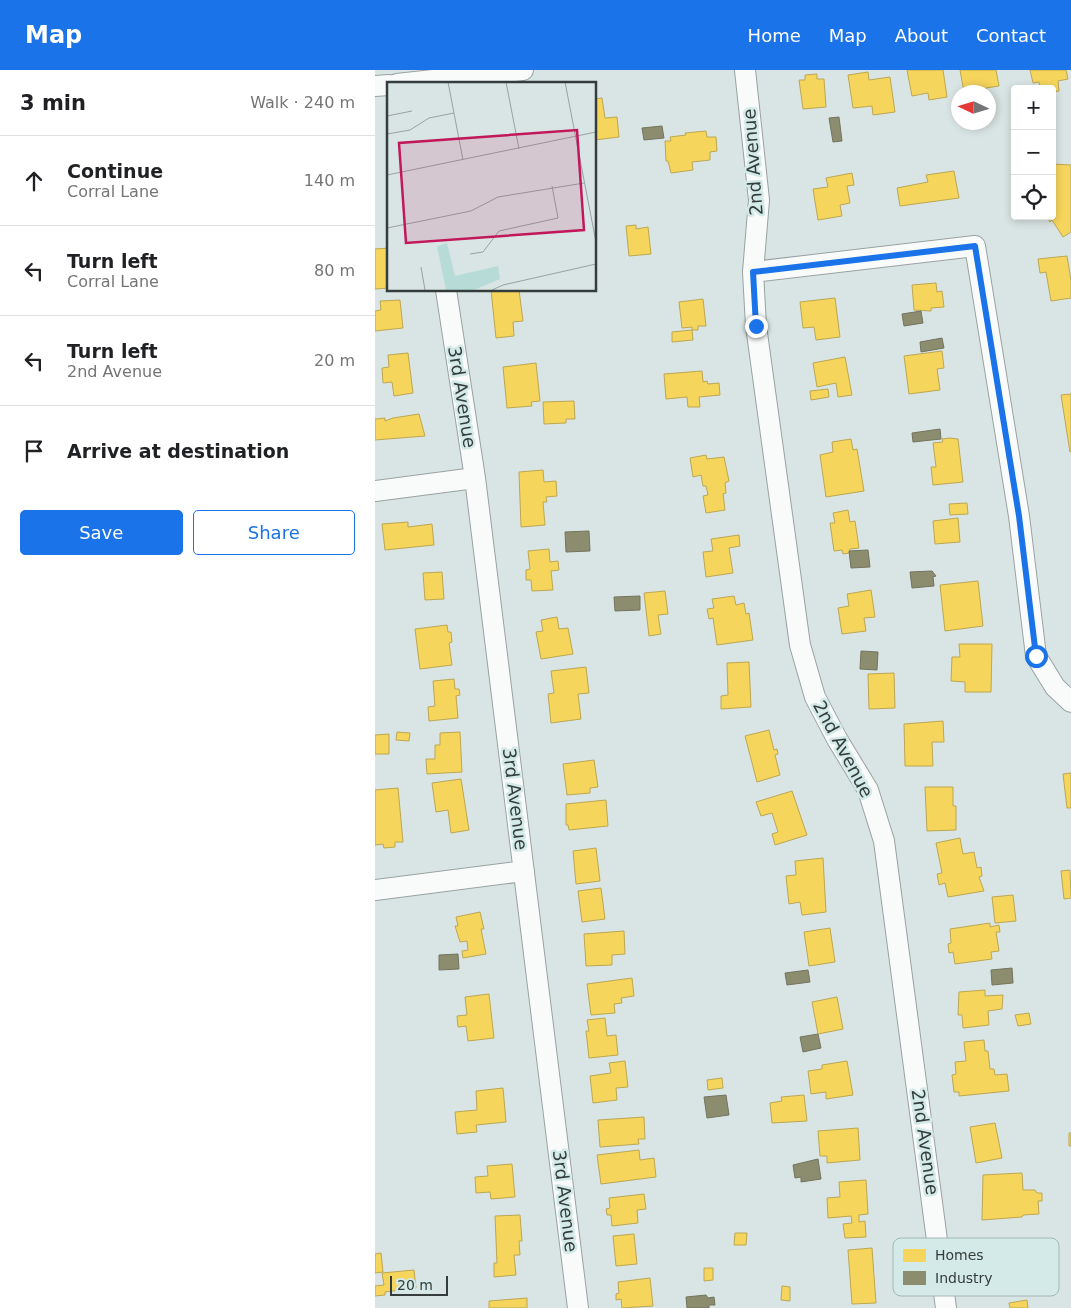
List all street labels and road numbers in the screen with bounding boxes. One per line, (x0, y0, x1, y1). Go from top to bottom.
street label: 2nd Avenue (738, 108, 767, 216)
street label: 3rd Avenue (444, 345, 481, 449)
street label: 2nd Avenue (809, 697, 878, 801)
street label: 3rd Avenue (499, 747, 532, 851)
street label: 2nd Avenue (908, 1088, 943, 1196)
street label: 3rd Avenue (549, 1149, 582, 1253)

